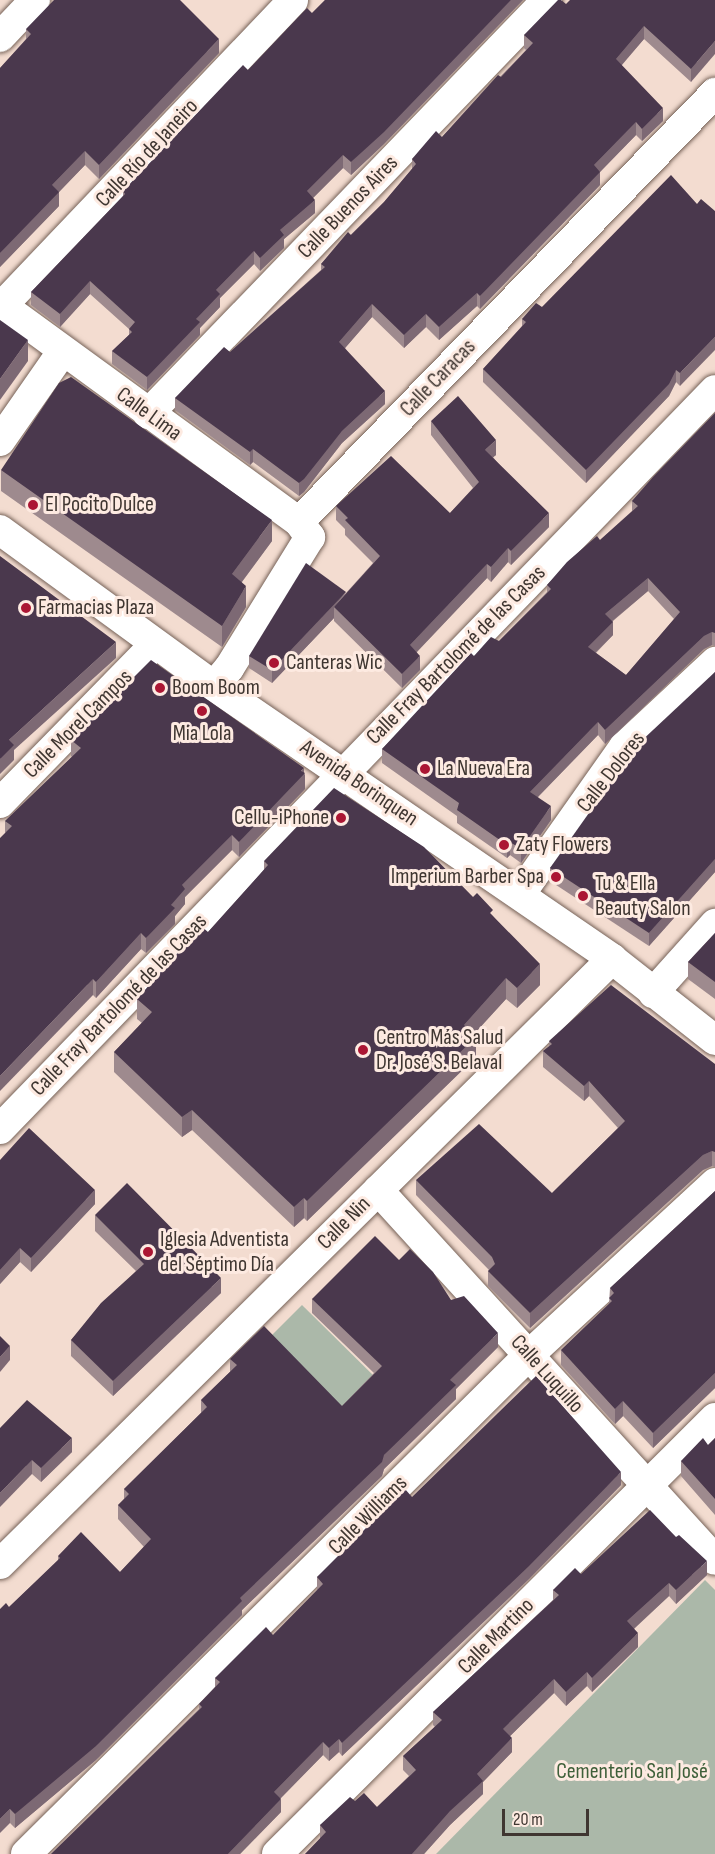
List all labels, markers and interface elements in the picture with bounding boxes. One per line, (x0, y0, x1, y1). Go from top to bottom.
street label: Calle Río de Janeiro (90, 93, 204, 213)
street label: Calle Buenos Aires (292, 150, 404, 264)
street label: Calle Caracas (395, 334, 481, 422)
street label: Calle Lima (111, 382, 187, 446)
place label: El Pocito Dulce (45, 492, 154, 518)
marker: El Pocito Dulce (26, 498, 40, 512)
street label: Calle Fray Bartolomé de las Casas (361, 560, 551, 750)
place label: Farmacias Plaza (38, 595, 154, 621)
marker: Farmacias Plaza (19, 601, 33, 615)
place label: Canteras Wic (286, 650, 383, 676)
marker: Canteras Wic (267, 656, 281, 670)
street label: Calle Morel Campos (18, 664, 138, 784)
place label: Boom Boom (172, 675, 260, 701)
marker: Boom Boom (153, 681, 167, 695)
marker: Mia Lola (195, 704, 209, 718)
place label: Mia Lola (173, 721, 231, 747)
street label: Calle Dolores (571, 726, 651, 818)
street label: Avenida Borinquen (295, 734, 423, 832)
place label: La Nueva Era (437, 756, 530, 782)
marker: La Nueva Era (418, 762, 432, 776)
place label: Cellu-iPhone (234, 805, 329, 831)
marker: Cellu-iPhone (334, 811, 348, 825)
place label: Zaty Flowers (516, 832, 609, 858)
marker: Zaty Flowers (497, 838, 511, 852)
place label: Imperium Barber Spa (391, 864, 544, 890)
marker: Imperium Barber Spa (549, 870, 563, 884)
place label: Tu & Ella Beauty Salon (595, 870, 691, 921)
marker: Tu & Ella Beauty Salon (576, 889, 590, 903)
street label: Calle Fray Bartolomé de las Casas (25, 909, 213, 1101)
place label: Centro Más Salud Dr. José S. Belaval (376, 1024, 503, 1076)
marker: Centro Más Salud Dr. José S. Belaval (354, 1041, 372, 1059)
street label: Calle Nin (312, 1191, 376, 1255)
place label: Iglesia Adventista del Séptimo Día (160, 1226, 289, 1278)
marker: Iglesia Adventista del Séptimo Día (141, 1245, 155, 1259)
street label: Calle Luquillo (505, 1329, 589, 1419)
street label: Calle Williams (323, 1470, 413, 1560)
street label: Calle Martino (452, 1592, 540, 1680)
park label: Cementerio San José (556, 1759, 708, 1785)
scale bar (505, 1797, 592, 1835)
text: 20 m (513, 1809, 543, 1830)

